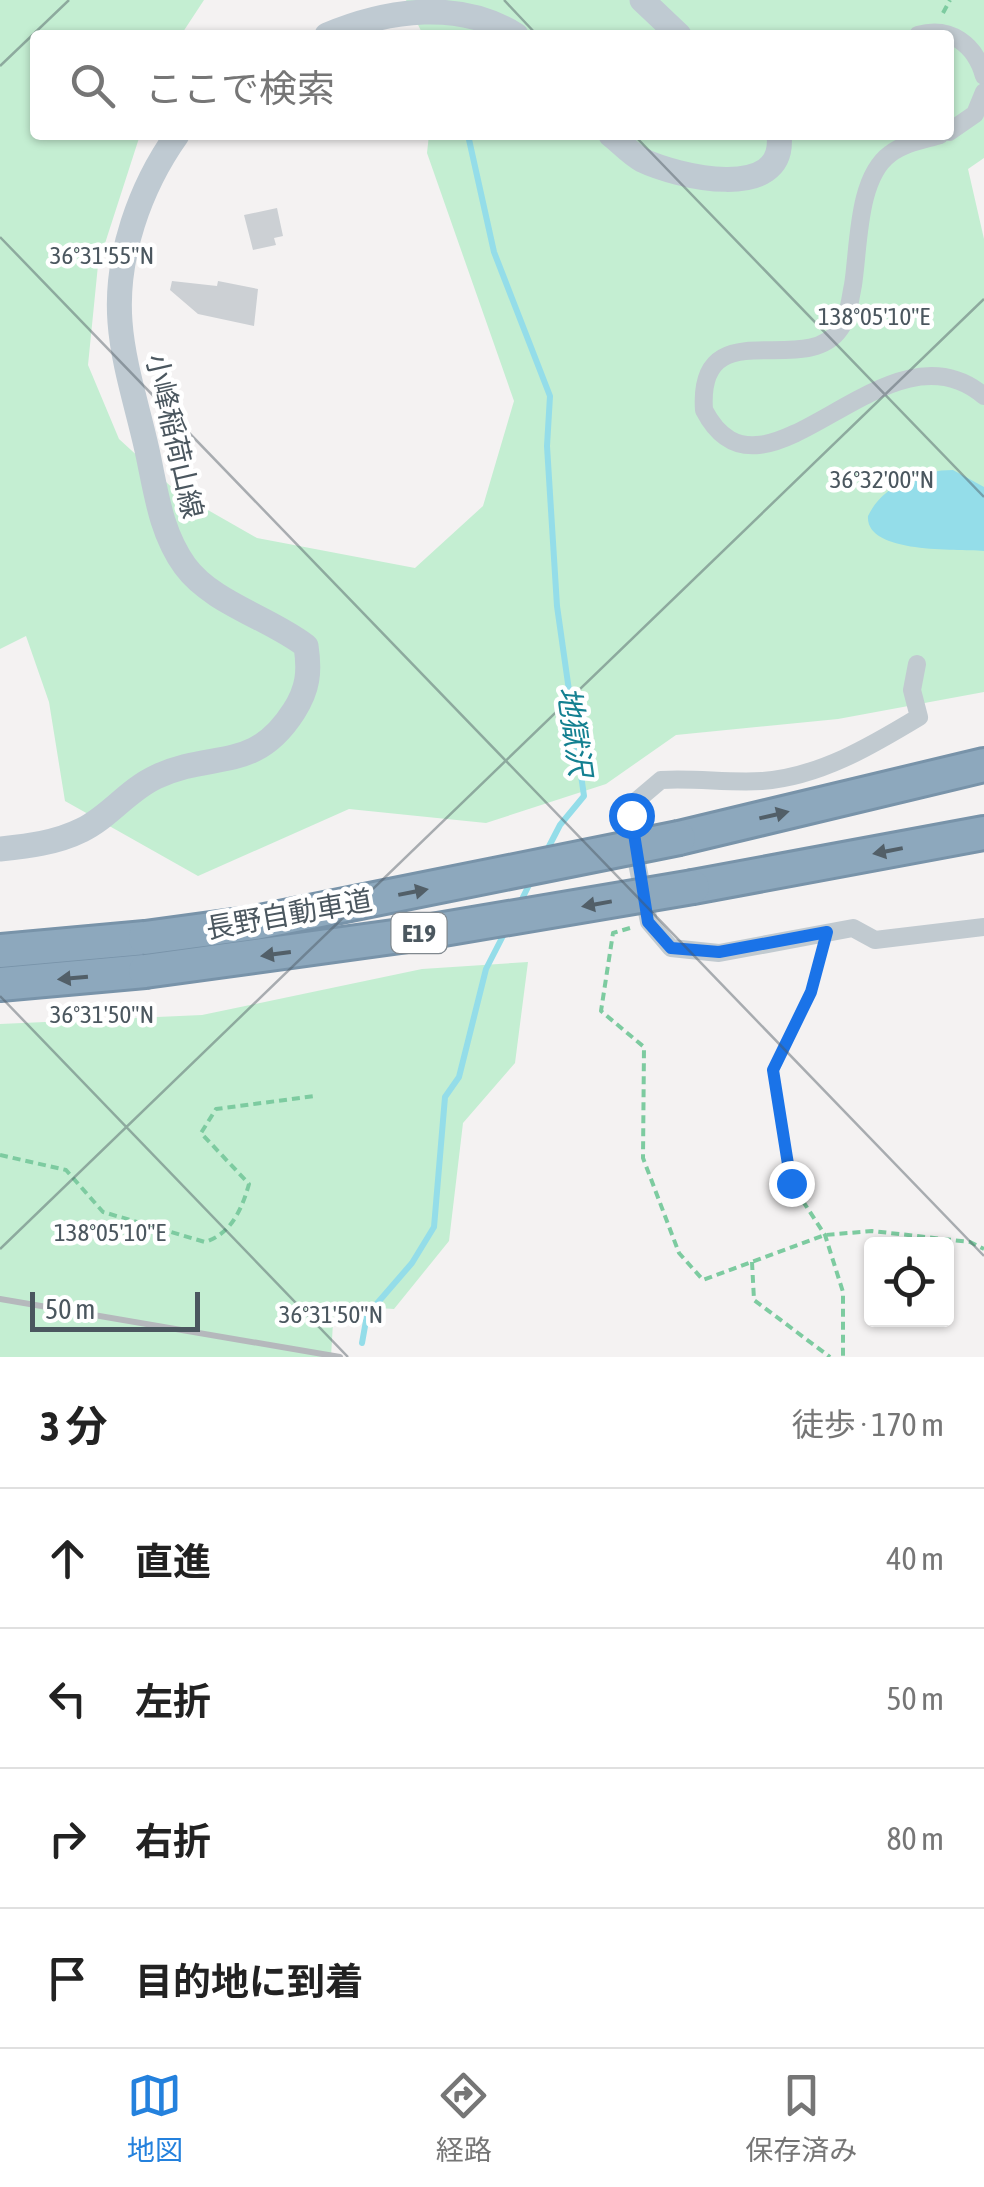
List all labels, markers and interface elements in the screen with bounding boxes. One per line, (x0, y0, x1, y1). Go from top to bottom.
search box (30, 30, 954, 140)
icon: search (65, 58, 120, 113)
text: ここで検索 (145, 67, 335, 110)
text: 36°31'55"N (50, 241, 154, 269)
text: 138°05'10"E (818, 302, 930, 330)
street label: 小峰稲荷山線 (141, 351, 209, 521)
text: 36°32'00"N (830, 465, 934, 493)
water label: 地獄沢 (552, 684, 599, 782)
route start (609, 793, 655, 839)
one-way arrow (759, 807, 790, 822)
one-way arrow (872, 844, 903, 860)
street label: 長野自動車道 (203, 884, 375, 944)
one-way arrow (398, 884, 429, 900)
one-way arrow (581, 897, 612, 913)
road number: E19 (392, 913, 446, 953)
one-way arrow (259, 947, 291, 963)
one-way arrow (56, 970, 88, 986)
text: 36°31'50"N (50, 1000, 154, 1028)
route end (769, 1161, 815, 1207)
text: 138°05'10"E (54, 1218, 166, 1246)
map controls (864, 1237, 954, 1327)
button: locate (864, 1237, 954, 1327)
scale bar (30, 1287, 200, 1332)
text: 50 m (45, 1293, 95, 1325)
text: 36°31'50"N (279, 1300, 383, 1328)
text: 3 分 (40, 1402, 108, 1450)
text: 徒歩 · 170 m (792, 1406, 944, 1443)
icon: ahead (40, 1531, 95, 1586)
text: 直進 (135, 1540, 211, 1583)
text: 40 m (886, 1540, 944, 1577)
icon: left (40, 1671, 95, 1726)
text: 左折 (135, 1680, 211, 1723)
text: 50 m (886, 1680, 944, 1717)
icon: right (40, 1811, 95, 1866)
text: 右折 (135, 1820, 211, 1863)
text: 80 m (886, 1820, 944, 1857)
icon: arrive (40, 1951, 95, 2006)
text: 目的地に到着 (135, 1960, 363, 2003)
tab: 地図 (127, 2068, 183, 2168)
tab: 経路 (436, 2068, 492, 2168)
tab: 保存済み (745, 2068, 857, 2168)

